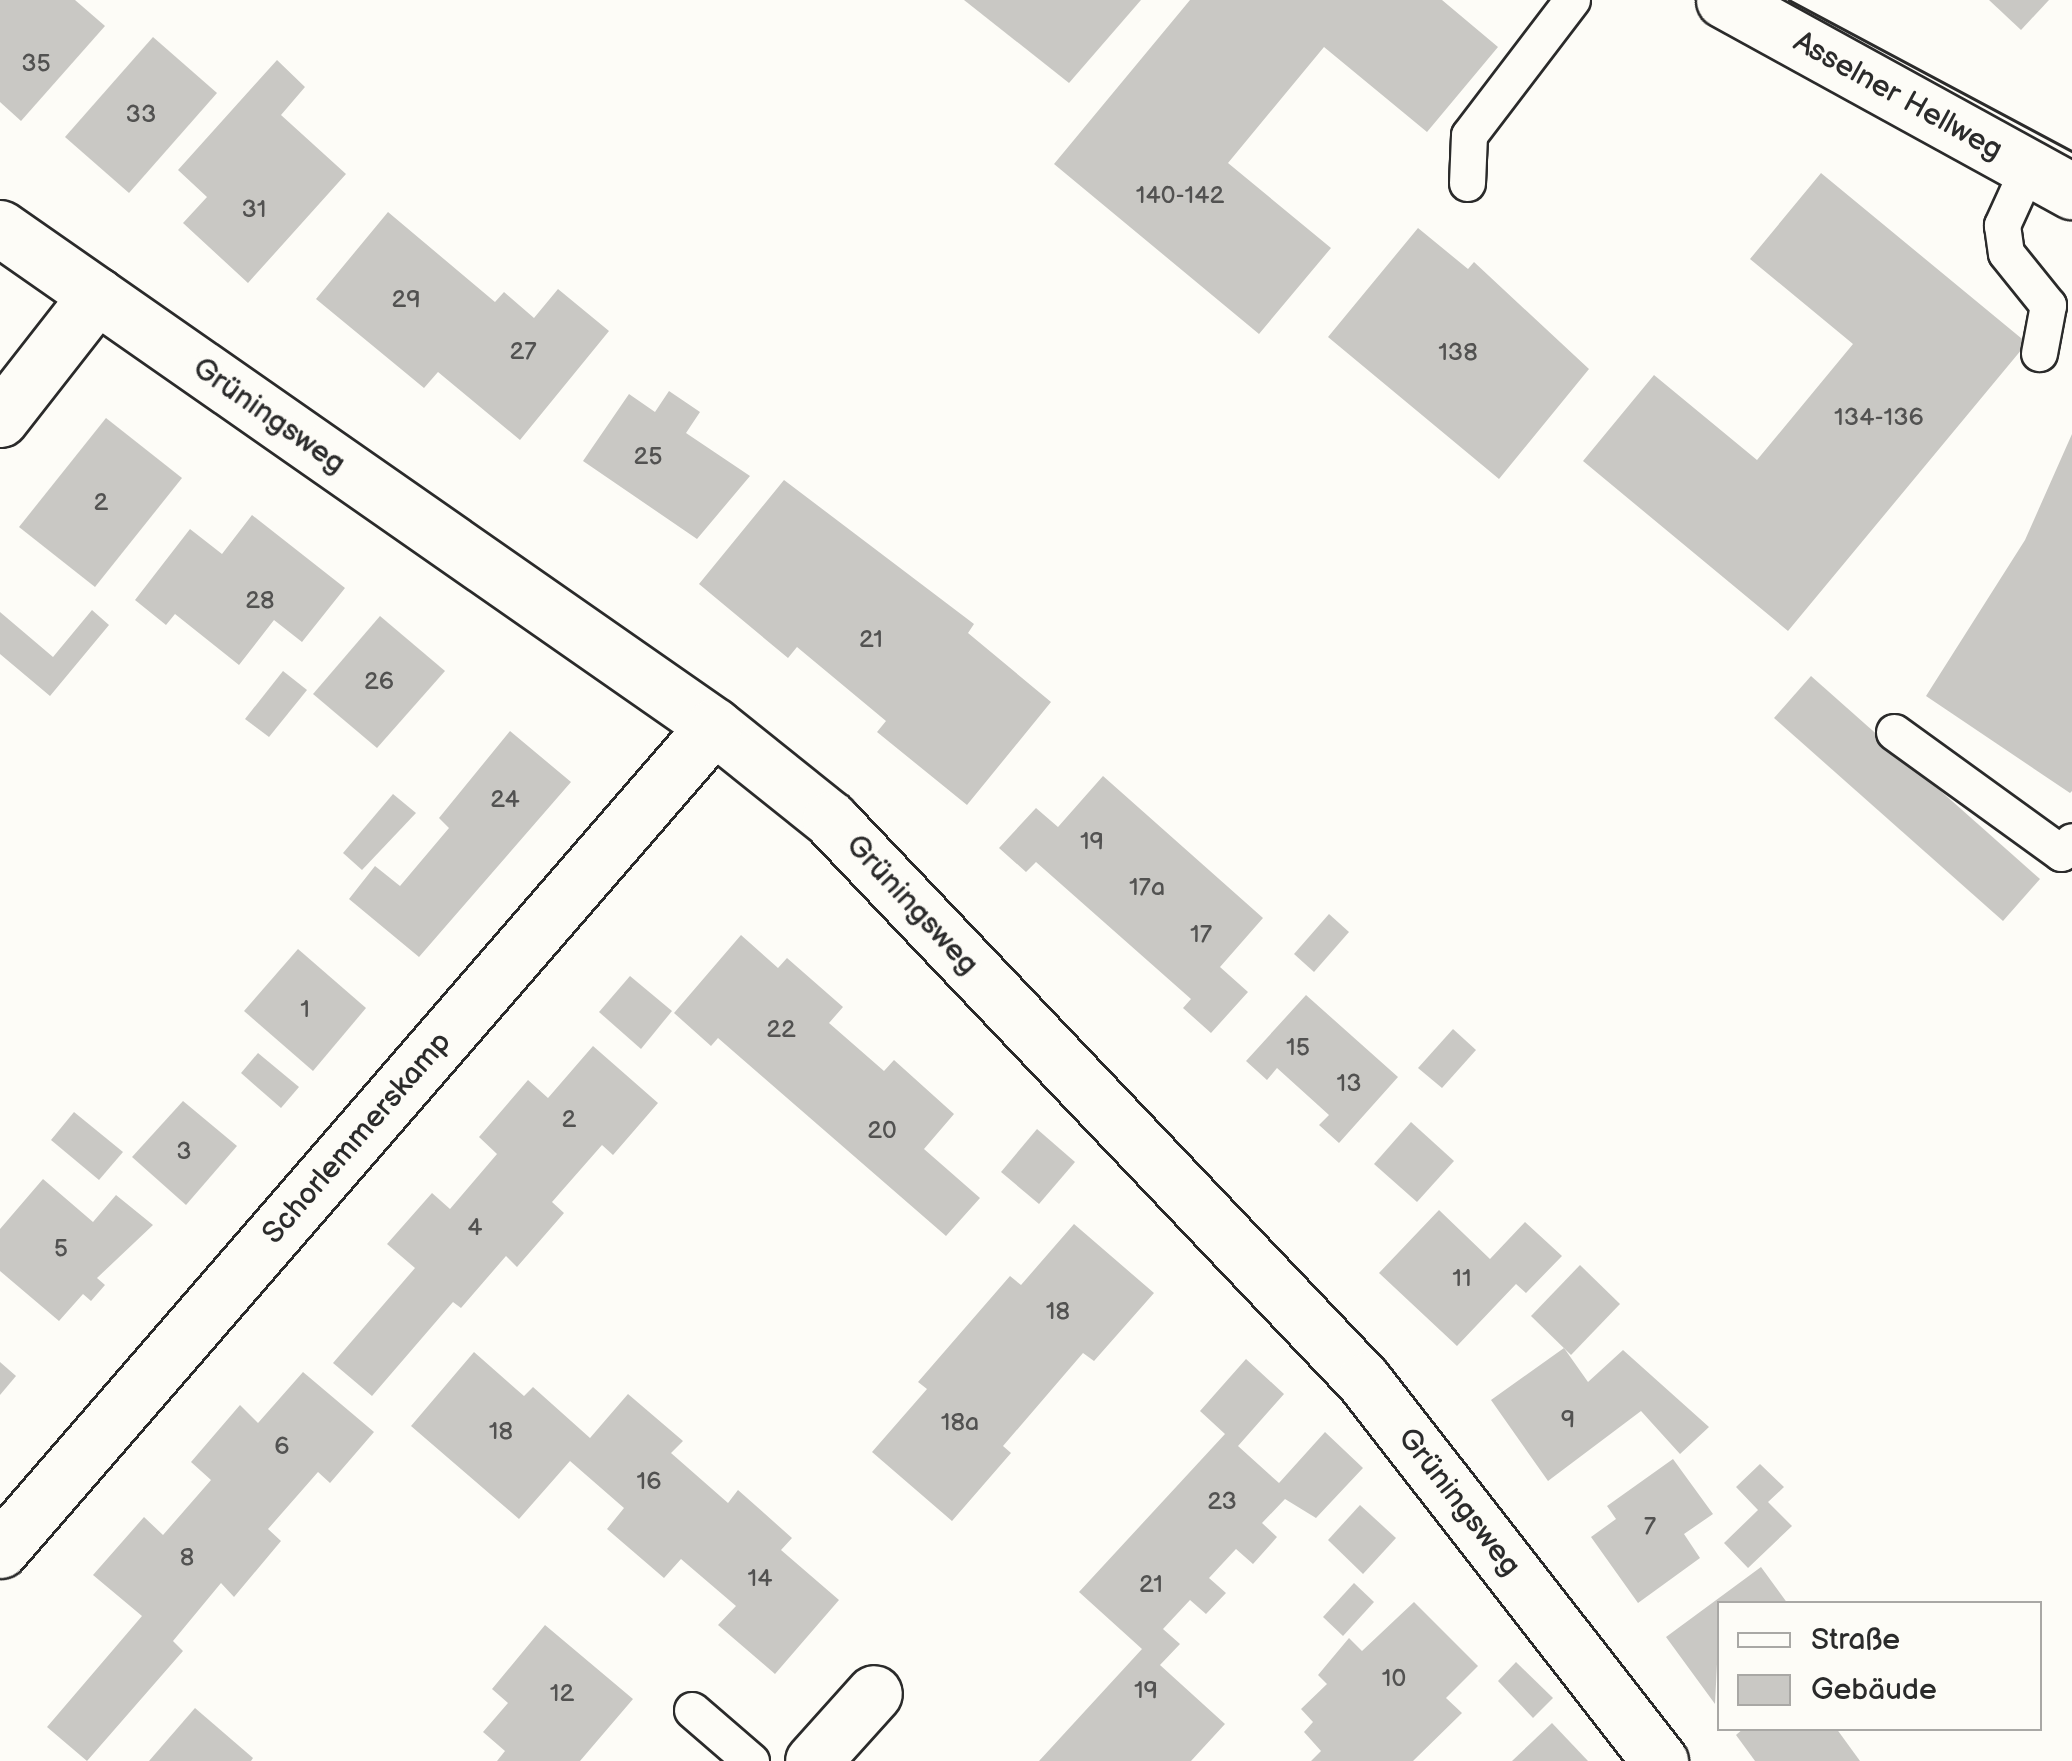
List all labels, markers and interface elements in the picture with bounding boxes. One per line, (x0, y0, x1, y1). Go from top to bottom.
street label: Asselner Hellweg (1787, 24, 2009, 168)
house number: 35 (21, 49, 51, 79)
house number: 33 (126, 100, 156, 130)
house number: 140-142 (1136, 181, 1224, 211)
house number: 31 (241, 195, 267, 225)
house number: 29 (391, 285, 421, 315)
house number: 27 (509, 337, 537, 367)
house number: 138 (1438, 338, 1478, 368)
street label: Grüningsweg (186, 350, 352, 482)
house number: 134-136 (1834, 403, 1924, 433)
house number: 25 (633, 442, 663, 472)
house number: 2 (94, 488, 108, 518)
house number: 28 (245, 586, 275, 616)
house number: 21 (859, 625, 883, 655)
house number: 26 (364, 667, 394, 697)
house number: 24 (490, 785, 520, 815)
house number: 19 (1080, 827, 1104, 857)
street label: Grüningsweg (838, 828, 986, 982)
house number: 17a (1129, 873, 1165, 903)
house number: 17 (1190, 920, 1212, 950)
house number: 1 (300, 995, 310, 1025)
house number: 22 (766, 1015, 796, 1045)
street label: Schorlemmerskamp (255, 1025, 459, 1251)
house number: 15 (1286, 1033, 1310, 1063)
house number: 13 (1336, 1069, 1362, 1099)
house number: 2 (562, 1105, 576, 1135)
house number: 20 (867, 1116, 897, 1146)
house number: 3 (176, 1137, 192, 1167)
house number: 4 (467, 1213, 483, 1243)
house number: 5 (54, 1234, 68, 1264)
house number: 11 (1452, 1264, 1472, 1294)
house number: 18 (1046, 1297, 1070, 1327)
house number: 9 (1561, 1405, 1575, 1435)
house number: 18a (941, 1408, 979, 1438)
house number: 18 (489, 1417, 513, 1447)
street label: Grüningsweg (1390, 1421, 1528, 1583)
house number: 6 (274, 1432, 290, 1462)
house number: 16 (637, 1467, 661, 1497)
house number: 23 (1207, 1487, 1237, 1517)
house number: 7 (1644, 1512, 1656, 1542)
house number: 8 (180, 1543, 194, 1573)
house number: 14 (748, 1564, 772, 1594)
house number: 21 (1139, 1570, 1163, 1600)
legend (1717, 1601, 2042, 1731)
text: Straße (1811, 1622, 1900, 1658)
house number: 10 (1382, 1664, 1406, 1694)
text: Gebäude (1811, 1672, 1937, 1708)
house number: 19 (1134, 1676, 1158, 1706)
house number: 12 (550, 1679, 574, 1709)

